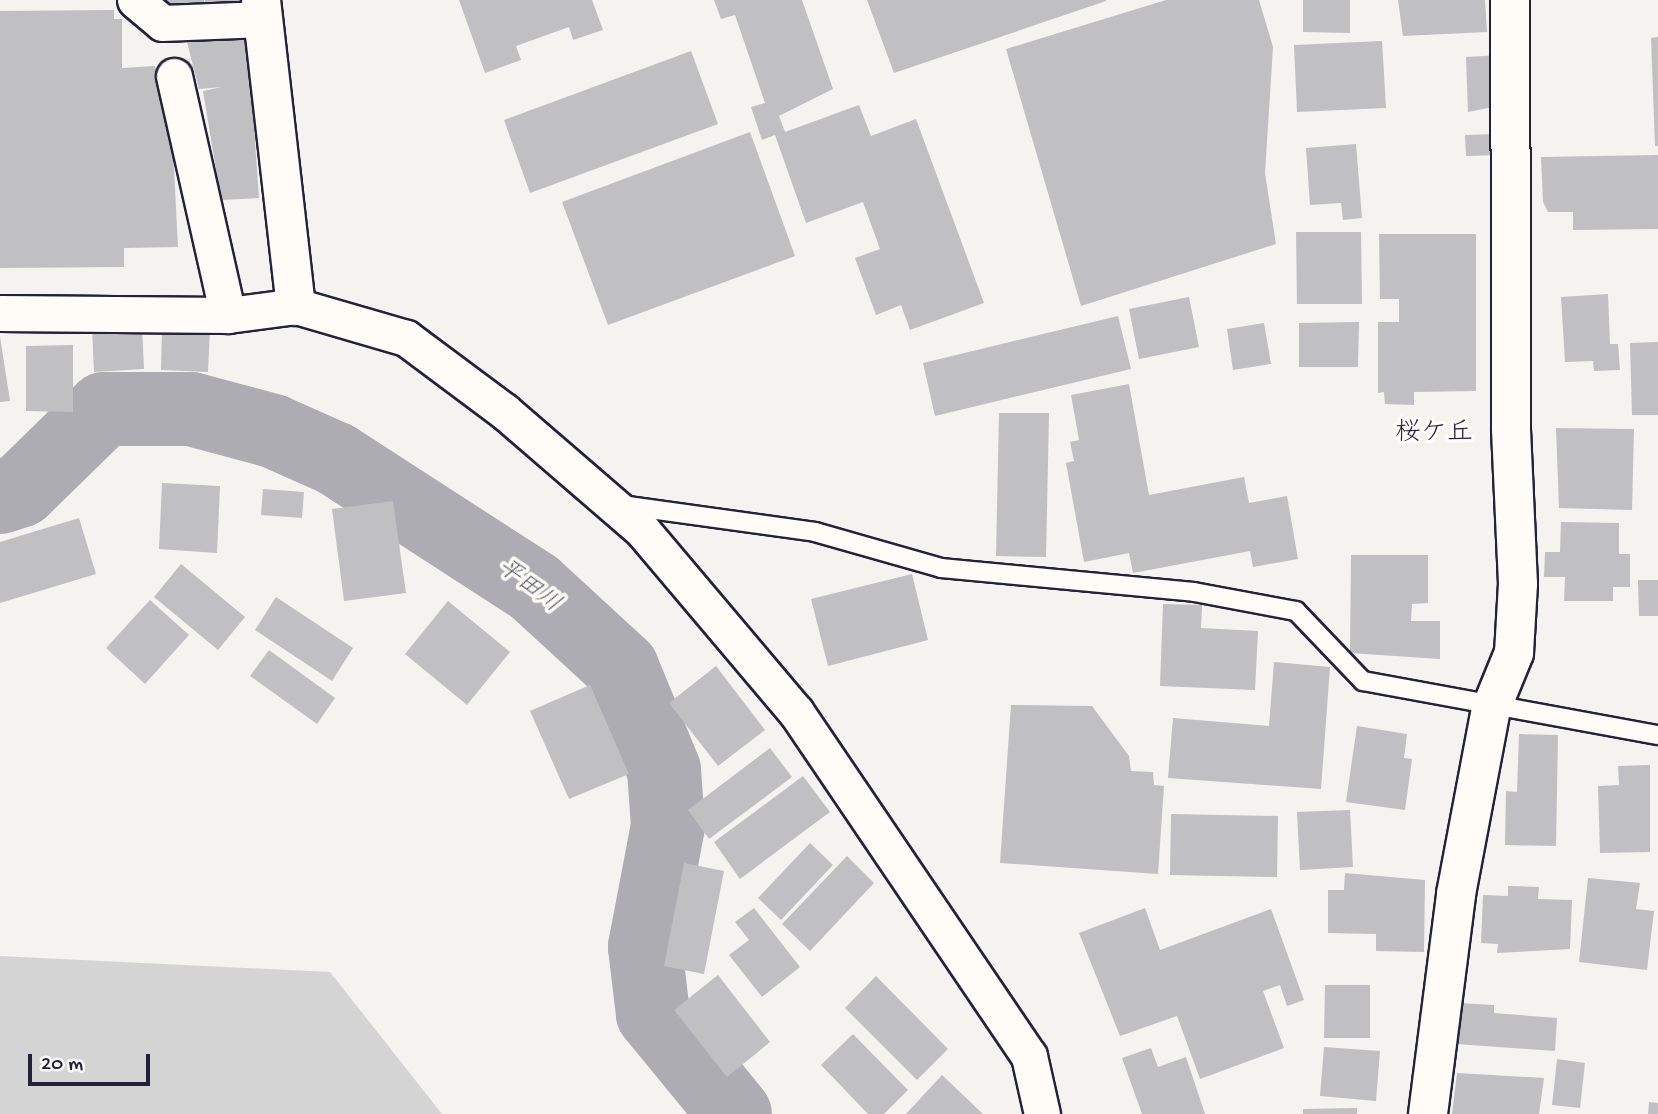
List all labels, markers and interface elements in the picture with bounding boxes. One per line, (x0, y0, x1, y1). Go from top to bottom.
district label: 桜ケ丘 (1395, 419, 1473, 451)
water label: 平田川 (491, 554, 565, 620)
scale bar (32, 1040, 154, 1084)
text: 20 m (41, 1053, 83, 1078)

